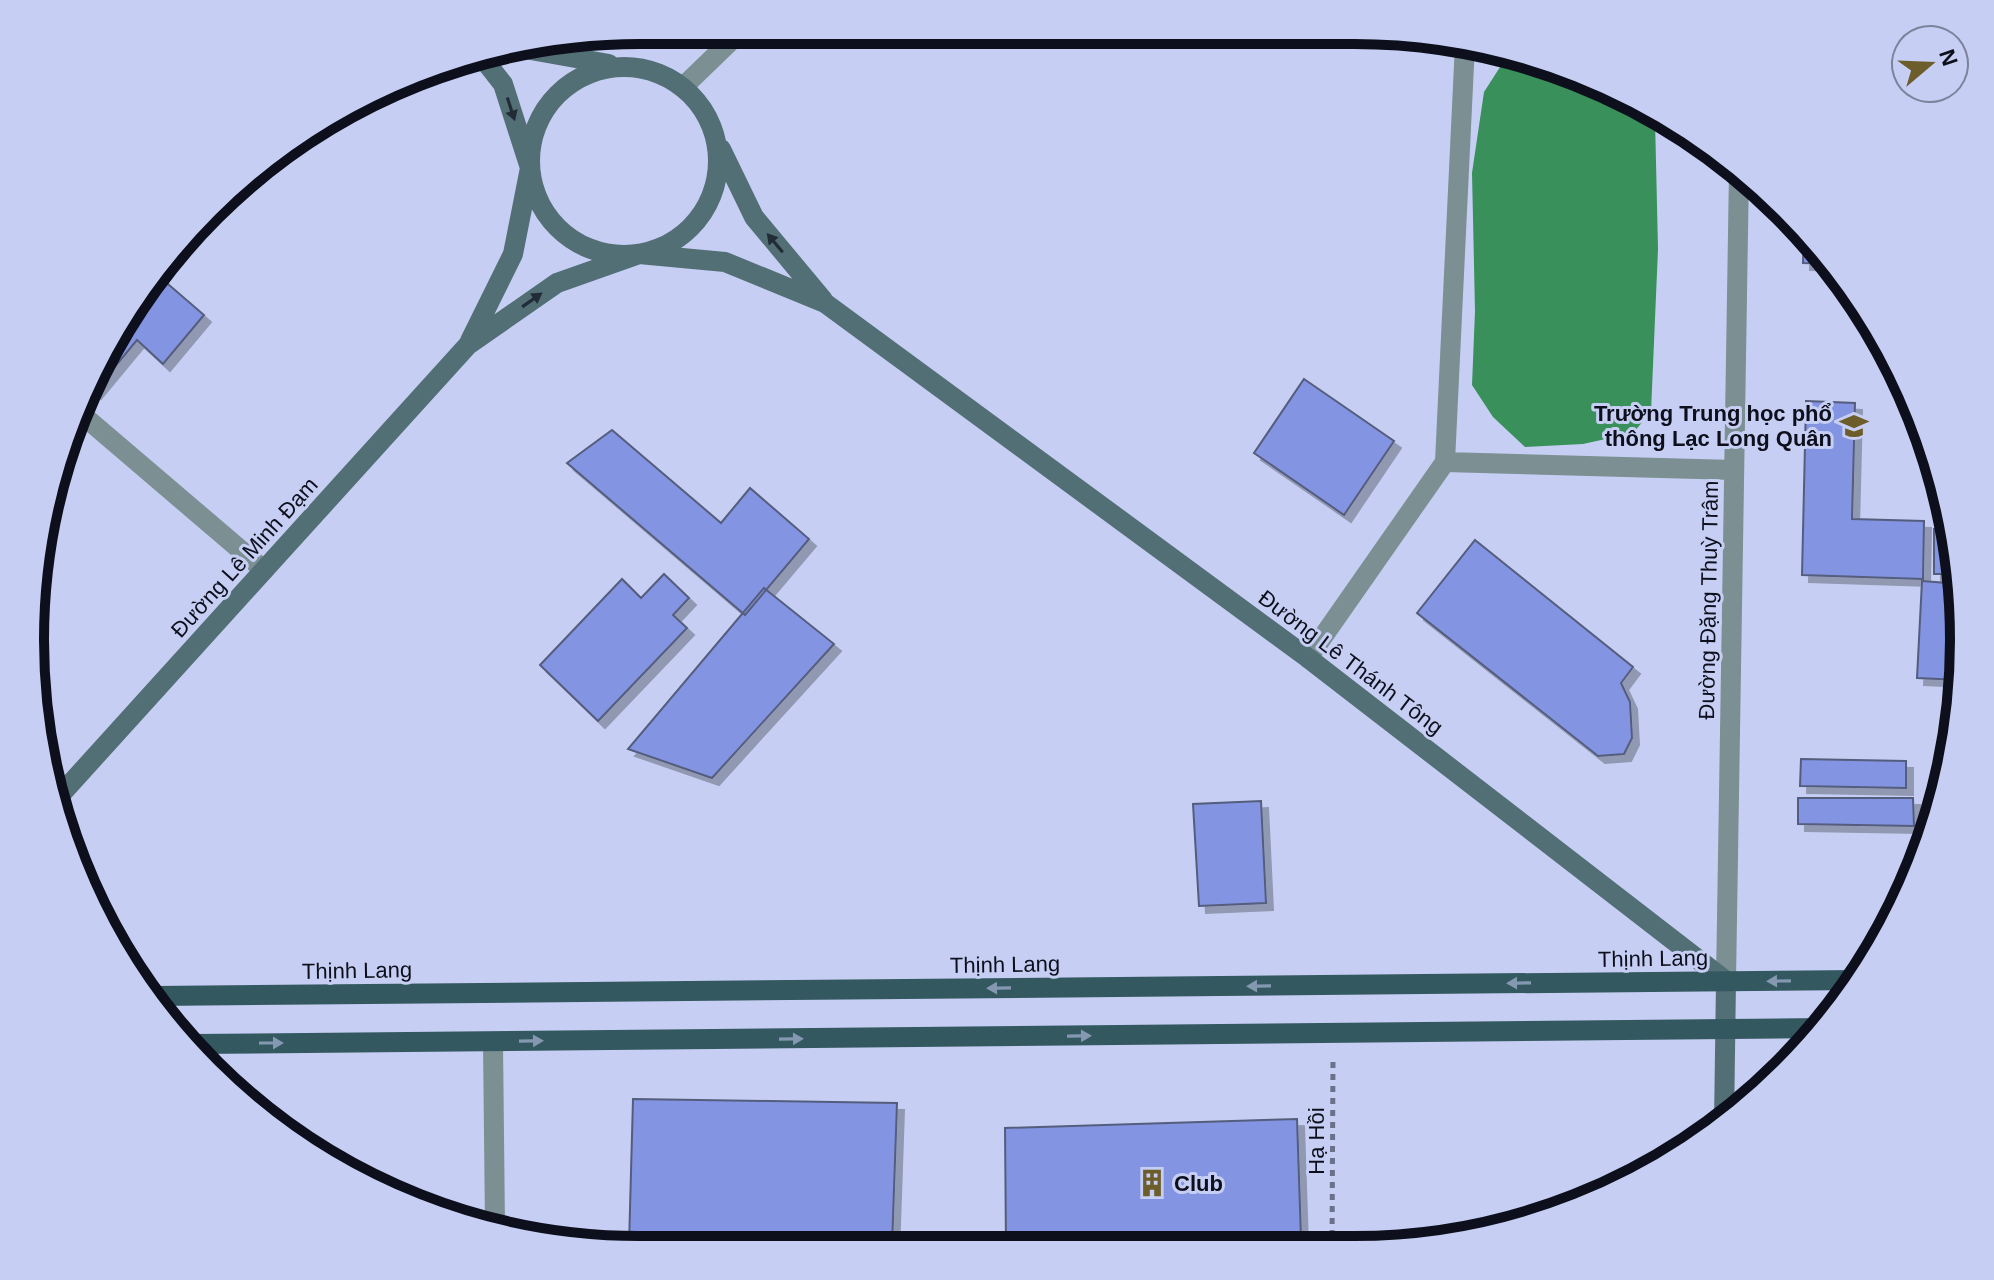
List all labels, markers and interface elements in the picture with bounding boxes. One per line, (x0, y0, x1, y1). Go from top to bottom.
north arrow (1890, 24, 1970, 104)
text: N (1934, 46, 1963, 69)
one-way arrow (505, 97, 518, 121)
one-way arrow (767, 233, 784, 254)
one-way arrow (522, 293, 543, 308)
place label: Trường Trung học phổ thông Lạc Long Quân (1594, 401, 1832, 451)
school or university icon: Trường Trung học phổ thông Lạc Long Quân (1839, 411, 1869, 441)
street label: Đường Lê Minh Đạm (166, 472, 323, 642)
street label: Đường Đặng Thuỳ Trâm (1694, 480, 1723, 720)
street label: Đường Lê Thánh Tông (1254, 585, 1448, 740)
street label: Thịnh Lang (1598, 945, 1708, 972)
street label: Thịnh Lang (950, 951, 1060, 978)
street label: Thịnh Lang (302, 957, 412, 984)
one-way arrow (1766, 975, 1791, 987)
one-way arrow (1506, 977, 1531, 989)
one-way arrow (1246, 980, 1271, 992)
one-way arrow (986, 982, 1011, 994)
one-way arrow (1067, 1029, 1092, 1042)
one-way arrow (779, 1032, 804, 1045)
one-way arrow (519, 1035, 544, 1047)
one-way arrow (259, 1037, 284, 1049)
street label: Hạ Hồi (1304, 1107, 1329, 1175)
building icon: Club (1137, 1168, 1167, 1198)
place label: Club (1174, 1171, 1223, 1196)

